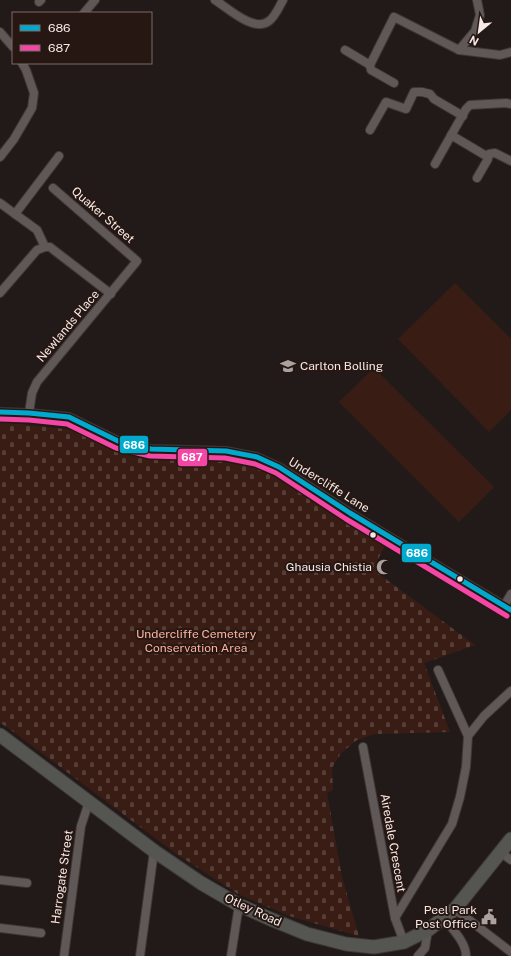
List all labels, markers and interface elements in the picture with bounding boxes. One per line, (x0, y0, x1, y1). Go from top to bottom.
legend (12, 12, 152, 64)
north arrow (459, 12, 499, 52)
text: 686 (48, 21, 71, 35)
text: N (467, 33, 481, 48)
text: 687 (48, 41, 70, 55)
street label: Quaker Street (69, 184, 137, 246)
street label: Newlands Place (34, 287, 102, 365)
school or university icon: Carlton Bolling (279, 357, 297, 375)
place label: Carlton Bolling (300, 359, 383, 373)
line badge: 686 (119, 435, 149, 454)
text: 686 (123, 439, 145, 451)
line badge: 687 (177, 448, 208, 467)
text: 687 (181, 451, 203, 463)
street label: Undercliffe Lane (286, 454, 372, 516)
unlabelled marker (368, 530, 378, 540)
line badge: 686 (401, 543, 432, 563)
text: 686 (406, 547, 428, 559)
mosque icon: Ghausia Chistia (375, 558, 393, 576)
place label: Ghausia Chistia (286, 560, 372, 574)
unlabelled marker (455, 574, 465, 584)
park label: Undercliffe Cemetery Conservation Area (136, 627, 257, 655)
street label: Airedale Crescent (377, 793, 409, 894)
street label: Harrogate Street (48, 829, 76, 925)
street label: Otley Road (222, 891, 284, 929)
place label: Peel Park Post Office (415, 903, 477, 931)
public building icon: Peel Park Post Office (480, 908, 498, 926)

